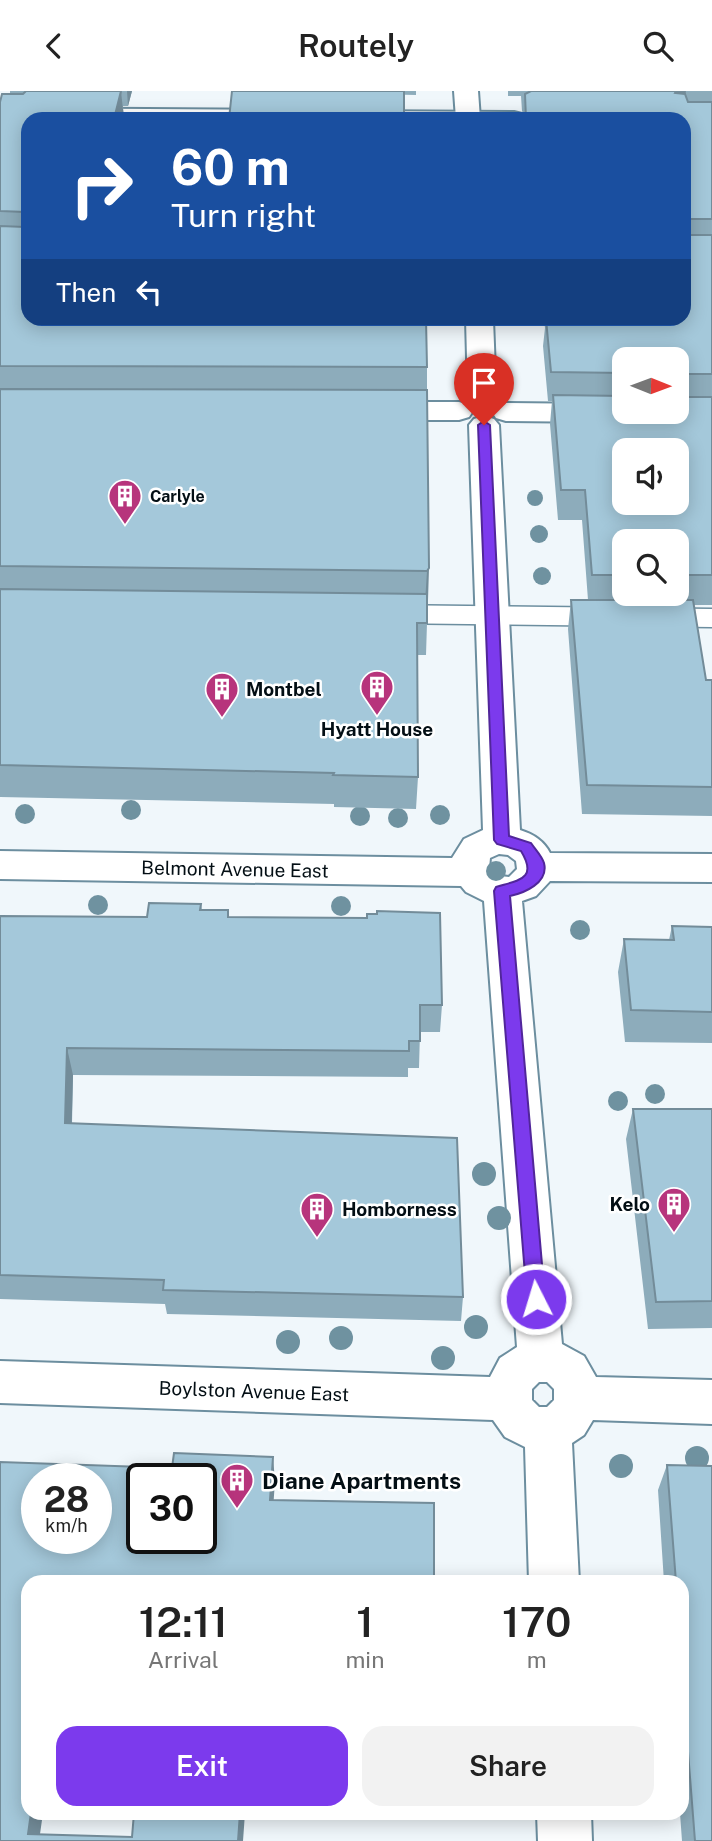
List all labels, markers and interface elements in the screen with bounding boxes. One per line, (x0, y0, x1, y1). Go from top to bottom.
icon: back (35, 27, 73, 65)
text: Routely (298, 27, 414, 64)
icon: search (639, 27, 677, 65)
text: 60 m (171, 138, 290, 196)
icon: right (56, 140, 147, 231)
text: Turn right (171, 197, 316, 234)
icon: left (130, 273, 168, 311)
text: Then (56, 277, 116, 308)
north arrow (612, 347, 690, 423)
map controls (612, 347, 689, 606)
pin (454, 353, 514, 425)
icon: arrive (465, 364, 503, 402)
button: sound (612, 438, 689, 515)
building icon: Carlyle (106, 477, 144, 526)
place label: Carlyle (150, 487, 205, 506)
button: search (612, 529, 689, 606)
building icon: Hyatt House (358, 668, 396, 717)
building icon: Montbel (203, 670, 241, 719)
place label: Montbel (246, 678, 322, 700)
place label: Hyatt House (321, 718, 433, 740)
street label: Belmont Avenue East (141, 856, 329, 882)
building icon: Kelo (655, 1185, 693, 1234)
building icon: Homborness (298, 1190, 336, 1239)
place label: Kelo (609, 1193, 650, 1215)
place label: Homborness (342, 1198, 457, 1220)
position arrow (499, 1262, 573, 1336)
street label: Boylston Avenue East (158, 1377, 350, 1405)
building icon: Diane Apartments (218, 1461, 256, 1510)
speed limit sign: 30 (126, 1463, 217, 1554)
place label: Diane Apartments (262, 1467, 461, 1494)
text: 28 (44, 1479, 89, 1520)
text: km/h (45, 1515, 88, 1536)
text: 12:11 (139, 1597, 228, 1646)
text: 1 (356, 1597, 374, 1646)
text: 170 (502, 1597, 571, 1646)
text: Arrival (148, 1646, 219, 1673)
text: min (345, 1646, 384, 1673)
text: m (527, 1646, 547, 1673)
button: Exit (56, 1726, 348, 1806)
button: Share (362, 1726, 654, 1806)

